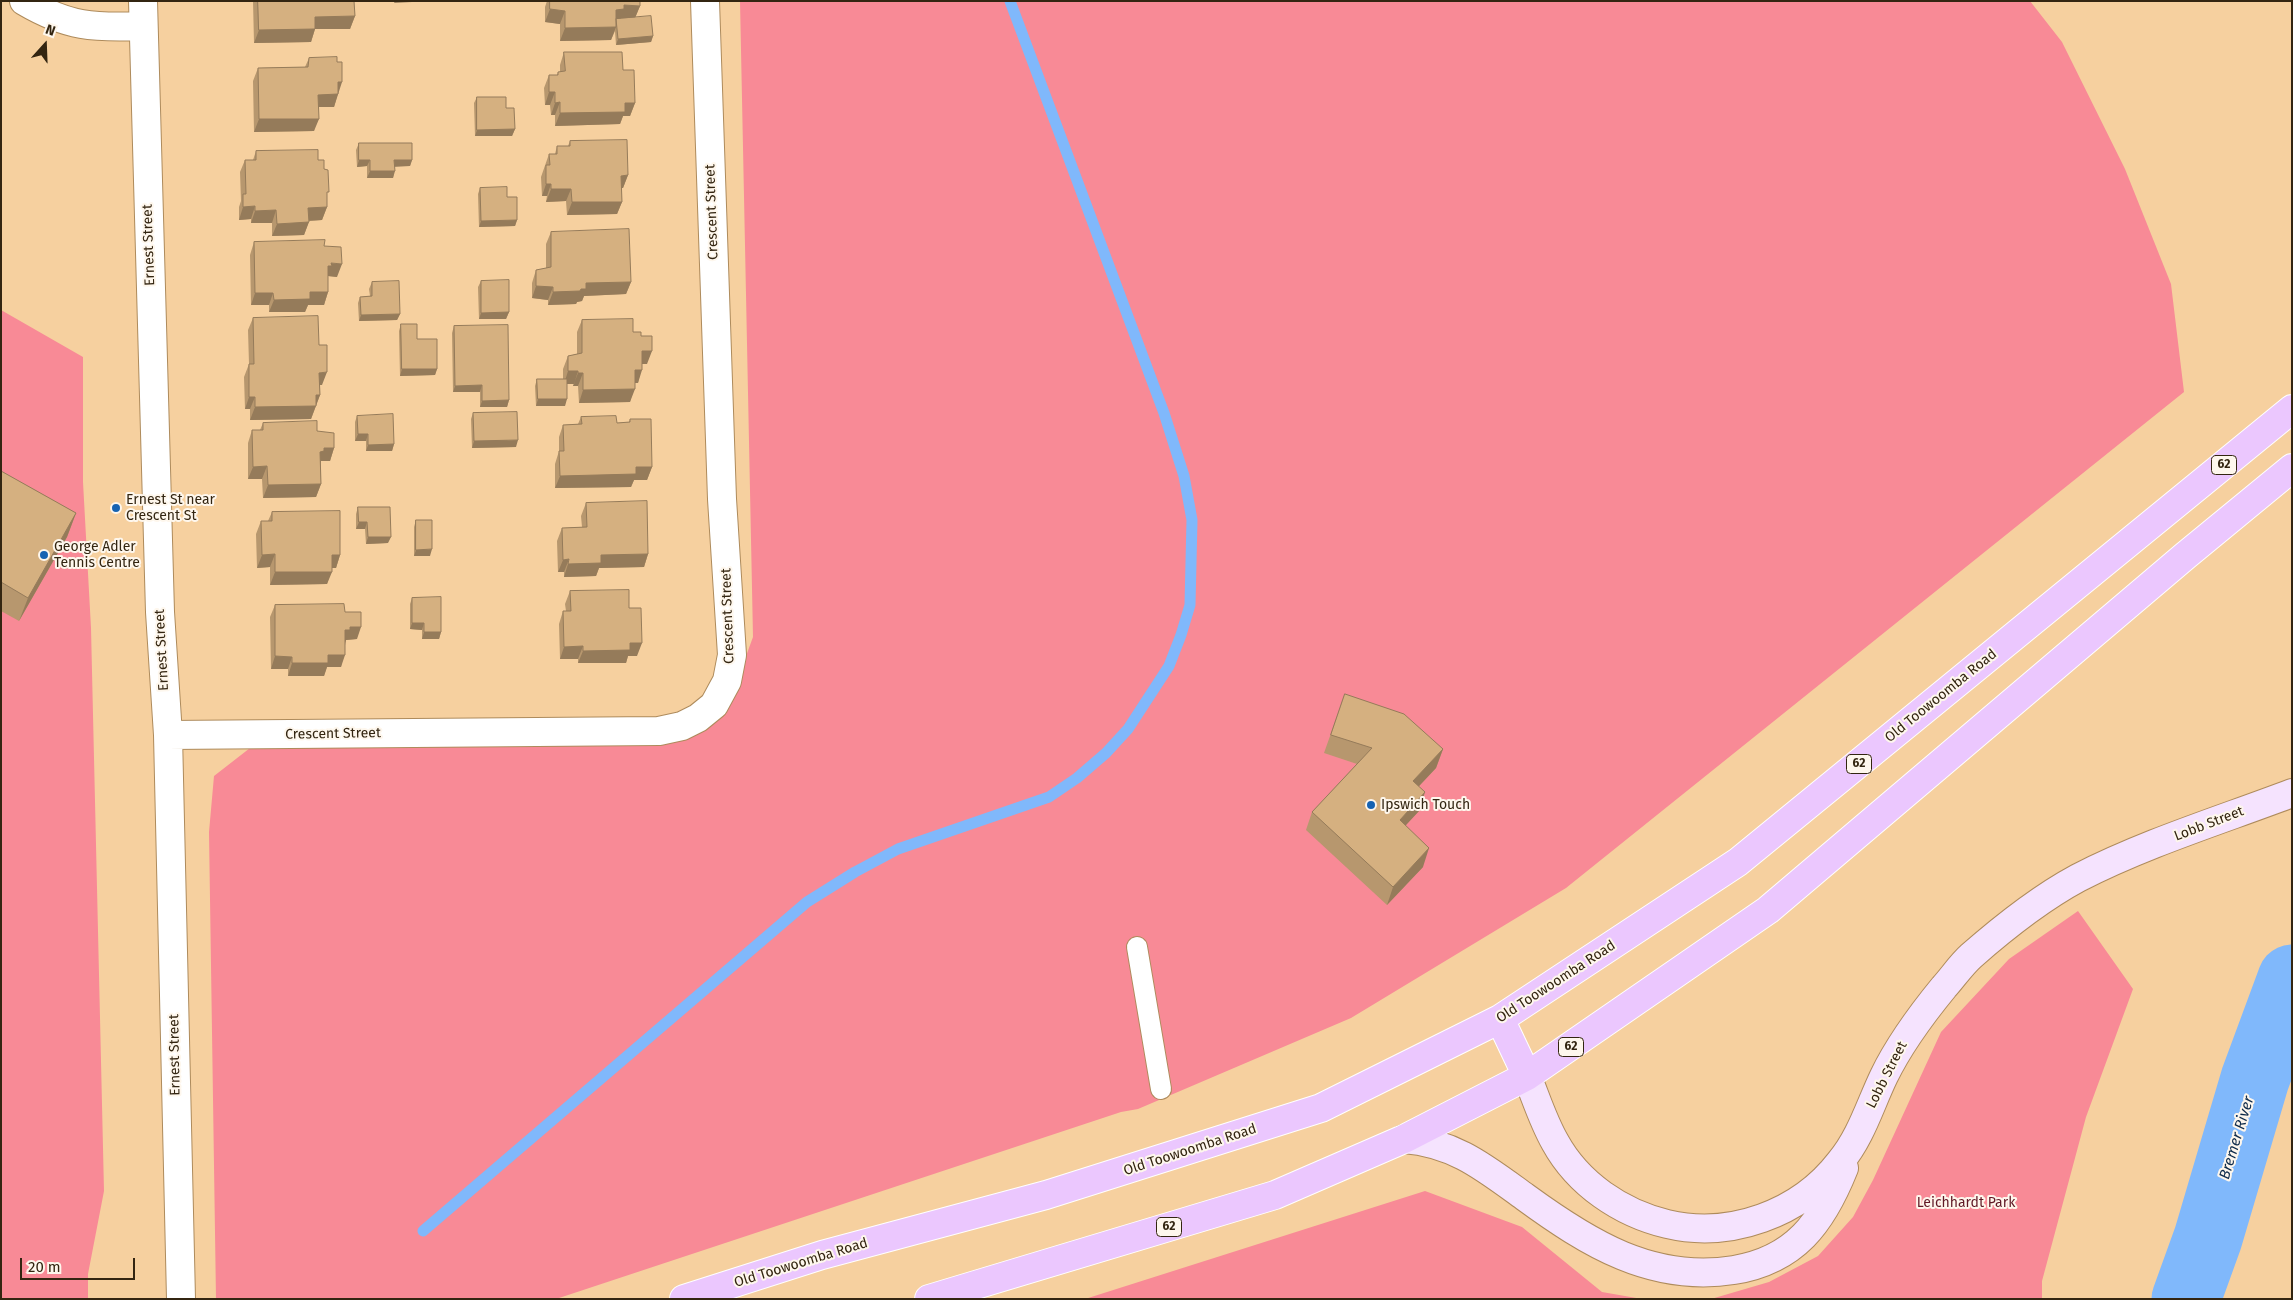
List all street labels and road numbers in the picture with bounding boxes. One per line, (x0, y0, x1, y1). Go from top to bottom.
street label: Crescent Street (702, 164, 722, 260)
street label: Ernest Street (139, 204, 159, 286)
road number: 62 (2212, 456, 2236, 474)
street label: Crescent Street (718, 568, 738, 664)
street label: Ernest Street (151, 609, 173, 691)
street label: Old Toowoomba Road (1882, 646, 2000, 746)
street label: Crescent Street (285, 725, 381, 743)
road number: 62 (1846, 754, 1872, 774)
street label: Lobb Street (2172, 803, 2246, 845)
street label: Old Toowoomba Road (1493, 937, 1619, 1027)
street label: Ernest Street (166, 1014, 184, 1096)
road number: 62 (1558, 1038, 1584, 1056)
street label: Lobb Street (1863, 1039, 1911, 1111)
street label: Old Toowoomba Road (1121, 1121, 1259, 1179)
road number: 62 (1156, 1218, 1182, 1236)
street label: Old Toowoomba Road (732, 1235, 870, 1291)

